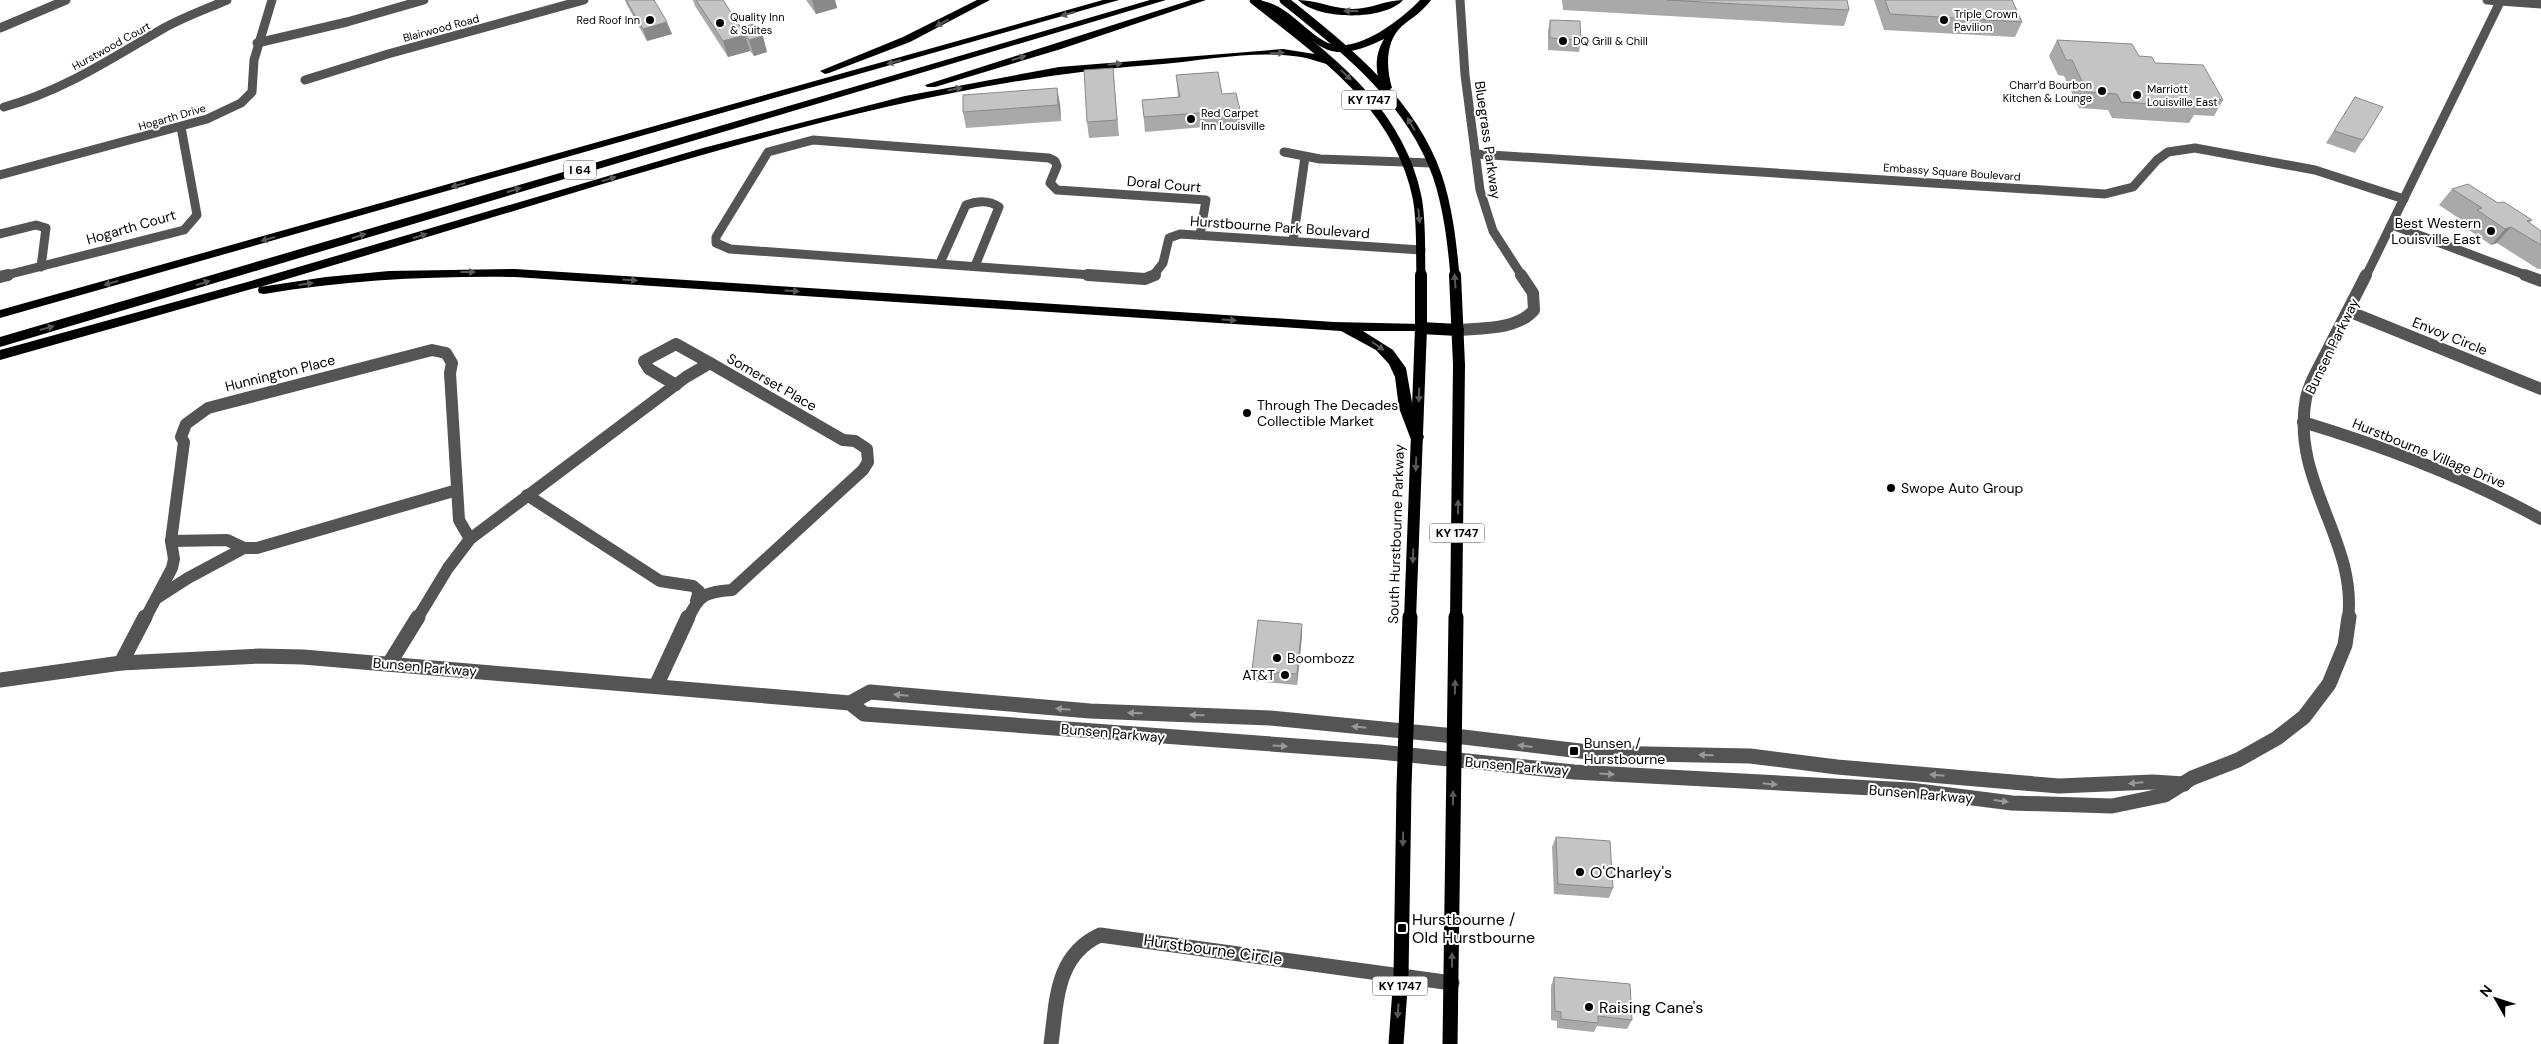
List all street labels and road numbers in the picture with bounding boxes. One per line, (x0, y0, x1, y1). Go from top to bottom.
street label: Blairwood Road (401, 11, 481, 45)
street label: Hurstwood Court (69, 19, 153, 73)
street label: Bluegrass Parkway (1471, 80, 1505, 200)
road number: KY 1747 (1342, 90, 1396, 110)
street label: Hogarth Drive (137, 101, 207, 133)
road number: I 64 (564, 160, 596, 180)
street label: Embassy Square Boulevard (1883, 160, 2021, 184)
street label: Doral Court (1126, 172, 1202, 196)
street label: Hogarth Court (84, 206, 178, 248)
street label: Hurstbourne Park Boulevard (1189, 212, 1371, 242)
street label: Bunsen Parkway (2301, 295, 2363, 397)
street label: Envoy Circle (2410, 313, 2490, 359)
street label: Somerset Place (724, 349, 820, 415)
street label: Hunnington Place (223, 351, 337, 395)
street label: Hurstbourne Village Drive (2350, 414, 2508, 492)
street label: South Hurstbourne Parkway (1384, 444, 1408, 624)
road number: KY 1747 (1430, 524, 1484, 542)
street label: Bunsen Parkway (372, 653, 478, 681)
street label: Bunsen Parkway (1060, 719, 1166, 747)
street label: Bunsen Parkway (1464, 752, 1570, 780)
street label: Bunsen Parkway (1868, 780, 1974, 808)
street label: Hurstbourne Circle (1142, 929, 1284, 970)
road number: KY 1747 (1372, 976, 1428, 996)

